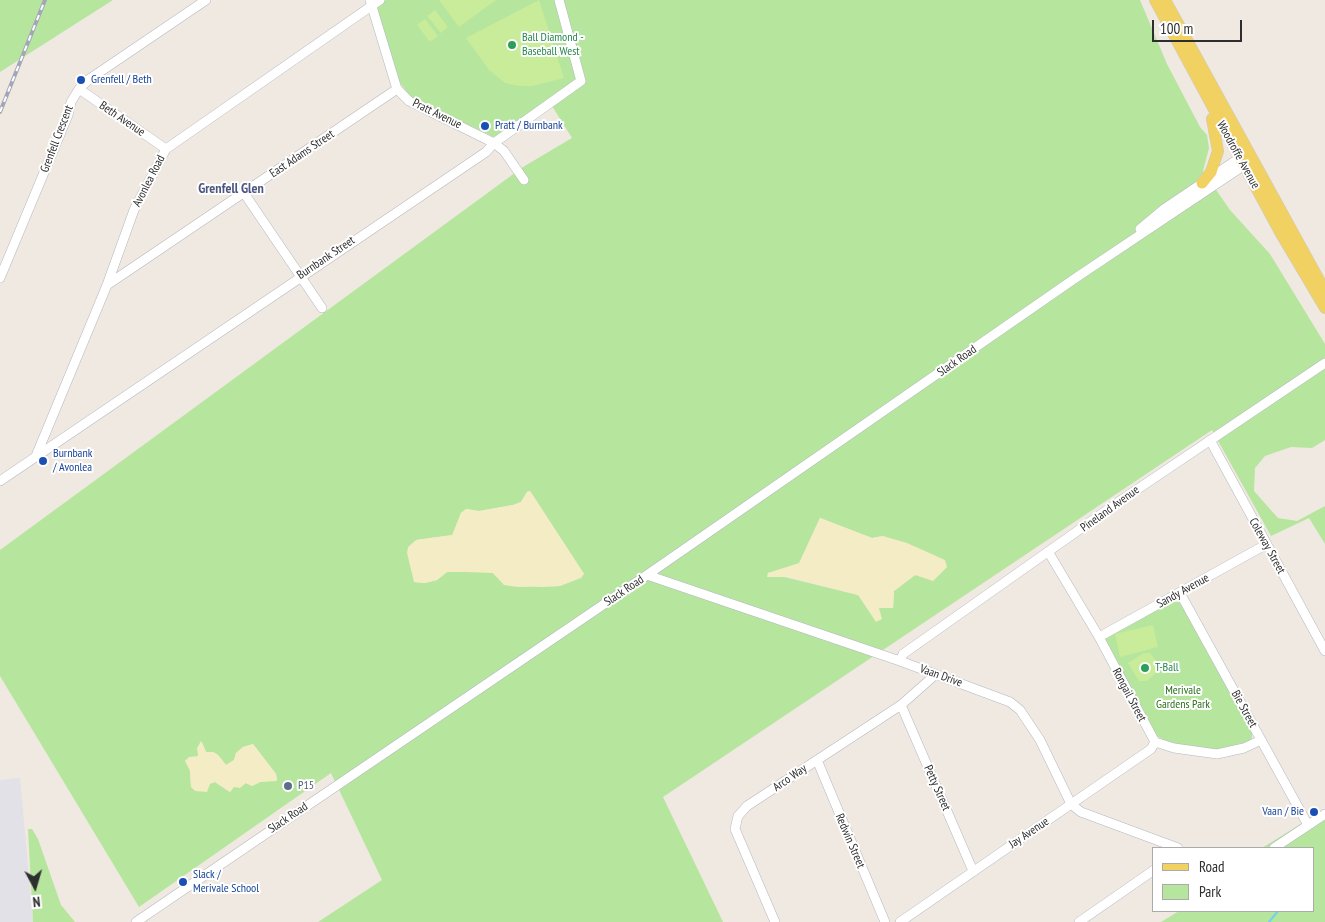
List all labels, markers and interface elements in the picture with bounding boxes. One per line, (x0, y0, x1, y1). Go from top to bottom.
scale bar (1155, 10, 1245, 42)
text: 100 m (1160, 19, 1193, 38)
place label: Ball Diamond - Baseball West (522, 31, 584, 59)
marker: Ball Diamond - Baseball West (506, 39, 518, 51)
place label: Grenfell / Beth (91, 73, 152, 87)
marker: Grenfell / Beth (75, 74, 87, 86)
street label: Pratt Avenue (410, 96, 464, 132)
street label: Beth Avenue (96, 98, 148, 140)
street label: Grenfell Crescent (38, 103, 76, 175)
place label: Pratt / Burnbank (495, 119, 563, 133)
street label: Woodroffe Avenue (1213, 119, 1263, 191)
marker: Pratt / Burnbank (479, 120, 491, 132)
street label: East Adams Street (267, 127, 337, 181)
street label: Avonlea Road (130, 153, 168, 209)
district label: Grenfell Glen (198, 181, 264, 197)
street label: Burnbank Street (294, 233, 358, 283)
street label: Slack Road (935, 342, 979, 380)
place label: Burnbank / Avonlea (53, 447, 92, 475)
marker: Burnbank / Avonlea (37, 455, 49, 467)
street label: Pineland Avenue (1078, 483, 1142, 535)
street label: Coleway Street (1246, 515, 1288, 577)
street label: Sandy Avenue (1154, 571, 1212, 611)
street label: Slack Road (601, 573, 647, 609)
place label: T-Ball (1155, 661, 1179, 675)
street label: Vaan Drive (918, 662, 964, 690)
marker: T-Ball (1139, 662, 1151, 674)
street label: Rongail Street (1109, 666, 1149, 724)
park label: Merivale Gardens Park (1156, 684, 1210, 712)
street label: Bie Street (1228, 688, 1260, 730)
street label: Arco Way (770, 761, 810, 795)
street label: Petty Street (921, 763, 953, 813)
place label: P15 (298, 779, 314, 793)
marker: P15 (282, 780, 294, 792)
street label: Slack Road (265, 800, 311, 836)
place label: Vaan / Bie (1262, 805, 1304, 819)
marker: Vaan / Bie (1308, 806, 1320, 818)
street label: Redwin Street (832, 812, 868, 870)
street label: Jay Avenue (1006, 814, 1052, 852)
legend (1152, 847, 1315, 912)
text: Road (1199, 857, 1225, 876)
north arrow (10, 862, 60, 912)
place label: Slack / Merivale School (193, 868, 259, 896)
marker: Slack / Merivale School (177, 876, 189, 888)
text: Park (1199, 882, 1221, 901)
text: N (32, 893, 41, 911)

